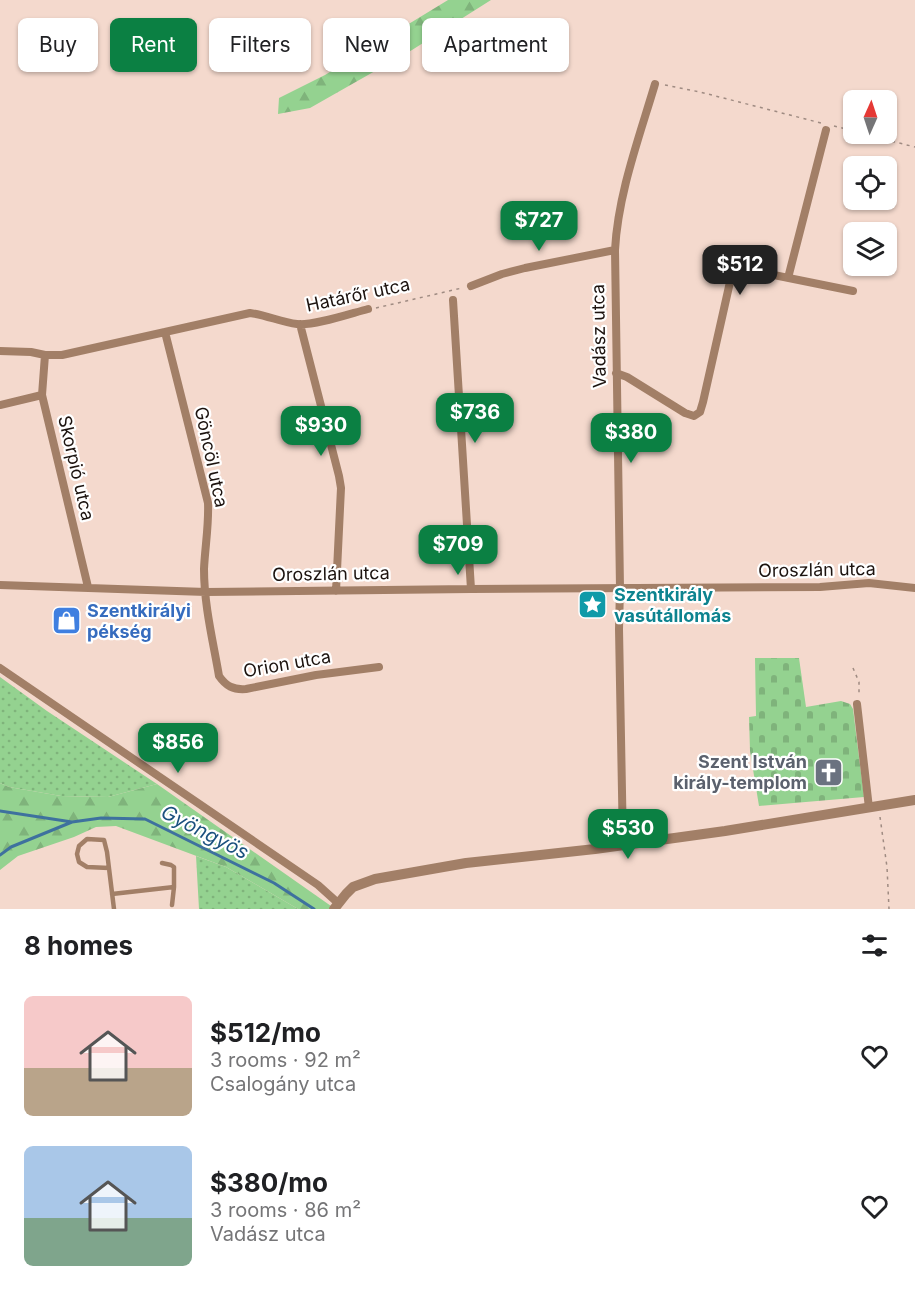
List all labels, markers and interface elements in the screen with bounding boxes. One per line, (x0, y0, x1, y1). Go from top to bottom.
chip: Buy (18, 18, 98, 72)
chip: Rent (110, 18, 197, 72)
chip: Filters (209, 18, 311, 72)
chip: New (323, 18, 410, 72)
chip: Apartment (422, 18, 569, 72)
north arrow (843, 90, 897, 144)
map controls (843, 90, 897, 276)
button: locate (843, 156, 897, 210)
pin: $727 (503, 201, 575, 252)
text: $727 (515, 208, 563, 232)
button: layers (843, 222, 897, 276)
pin: $512 (704, 245, 776, 296)
text: $512 (716, 252, 764, 276)
street label: Határőr utca (304, 273, 412, 316)
street label: Vadász utca (587, 284, 610, 388)
pin: $736 (439, 393, 511, 444)
text: $736 (450, 400, 500, 424)
street label: Göncöl utca (191, 405, 232, 509)
pin: $930 (285, 406, 357, 457)
street label: Skorpió utca (54, 413, 99, 522)
text: $930 (295, 413, 347, 437)
pin: $380 (595, 413, 667, 464)
text: $380 (605, 420, 657, 444)
pin: $709 (422, 525, 494, 576)
text: $709 (433, 532, 483, 556)
street label: Oroszlán utca (758, 558, 876, 581)
street label: Oroszlán utca (272, 562, 390, 585)
place label: Szentkirály vasútállomás (614, 584, 731, 626)
place icon: Szentkirály vasútállomás (577, 589, 609, 621)
place label: Szentkirályi pékség (87, 600, 191, 642)
shop icon: Szentkirályi pékség (50, 605, 82, 637)
street label: Orion utca (241, 645, 332, 682)
pin: $856 (142, 723, 214, 774)
text: $856 (152, 730, 204, 754)
place label: Szent István király-templom (673, 751, 807, 793)
church icon: Szent István király-templom (812, 756, 844, 788)
water label: Gyöngyös (157, 800, 253, 864)
pin: $530 (592, 809, 664, 860)
text: $530 (602, 816, 654, 840)
icon: filters (858, 929, 891, 962)
text: 8 homes (24, 930, 133, 961)
text: $512/mo (210, 1017, 321, 1048)
icon: home (72, 1020, 144, 1092)
icon: heart (858, 1040, 891, 1073)
text: 3 rooms · 92 m² (210, 1048, 361, 1072)
text: Csalogány utca (210, 1072, 356, 1096)
text: $380/mo (210, 1167, 328, 1198)
icon: home (72, 1170, 144, 1242)
icon: heart (858, 1190, 891, 1223)
text: 3 rooms · 86 m² (210, 1198, 361, 1222)
text: Vadász utca (210, 1222, 326, 1246)

